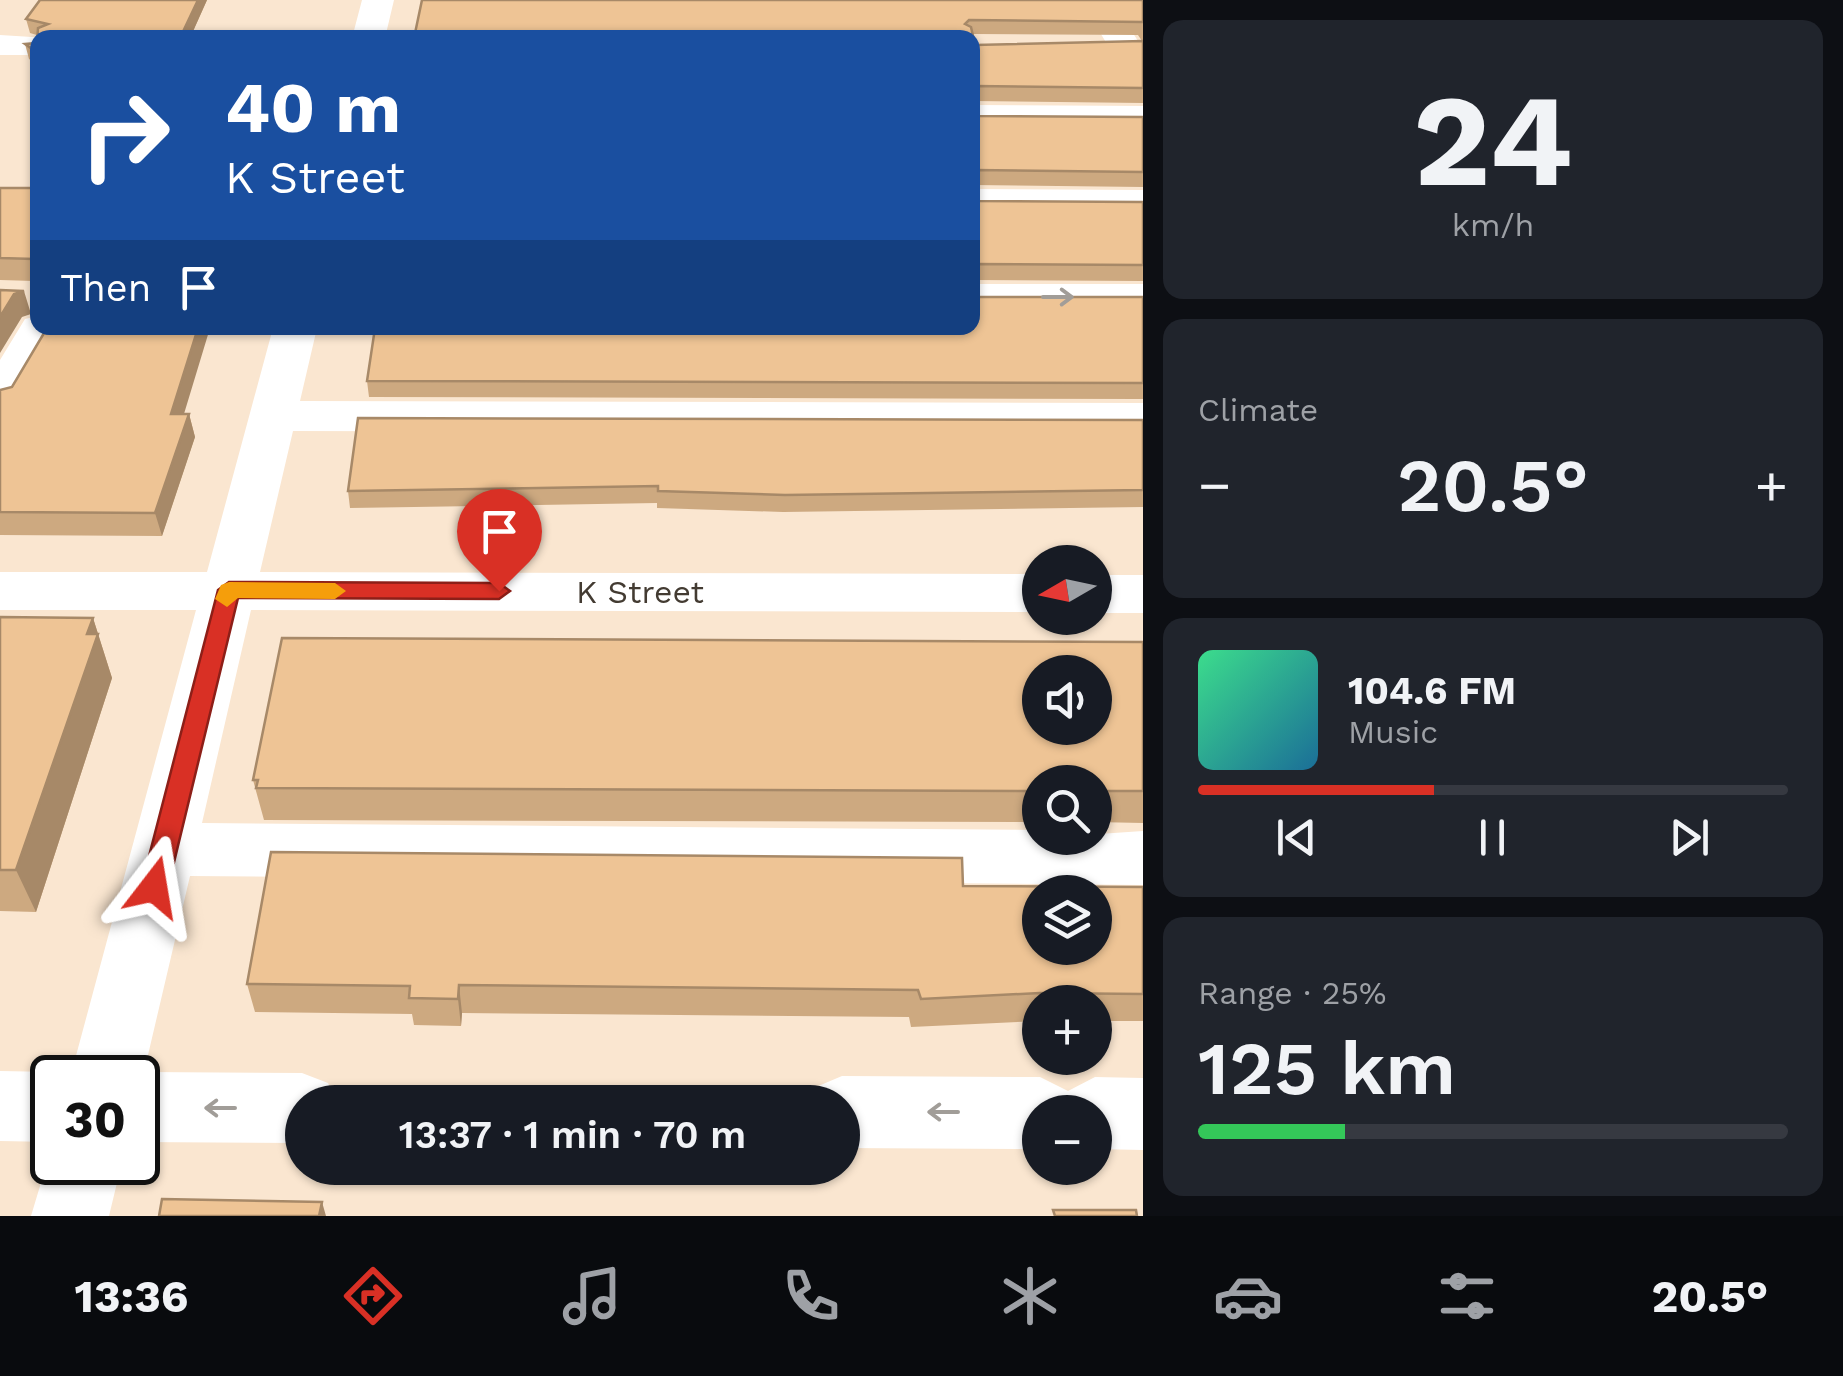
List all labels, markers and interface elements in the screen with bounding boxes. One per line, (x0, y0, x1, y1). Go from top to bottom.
text: 24 (1413, 64, 1573, 217)
text: 40 m (225, 67, 401, 149)
icon: right (60, 70, 190, 200)
text: K Street (225, 151, 405, 204)
text: km/h (1452, 206, 1534, 244)
icon: arrive (171, 260, 226, 315)
text: Then (60, 266, 151, 310)
one-way arrow (1040, 288, 1073, 306)
text: Climate (1198, 391, 1318, 429)
text: 20.5° (1397, 441, 1589, 529)
text: − (1198, 453, 1231, 517)
text: + (1755, 453, 1788, 517)
pin (457, 489, 542, 592)
icon: arrive (472, 504, 527, 559)
north arrow (1022, 545, 1112, 635)
map controls (1022, 545, 1112, 1185)
street label: K Street (576, 573, 704, 611)
button: sound (1022, 655, 1112, 745)
text: 104.6 FM (1348, 669, 1516, 713)
text: Music (1348, 713, 1438, 751)
button: search (1022, 765, 1112, 855)
icon: previous (1269, 810, 1324, 865)
icon: pause (1465, 810, 1520, 865)
icon: next (1662, 810, 1717, 865)
position arrow (102, 835, 206, 939)
button: layers (1022, 875, 1112, 965)
text: Range · 25% (1198, 974, 1386, 1012)
button: + (1022, 985, 1112, 1075)
text: 125 km (1198, 1024, 1456, 1112)
speed limit sign: 30 (30, 1055, 160, 1185)
button: − (1022, 1095, 1112, 1185)
one-way arrow (204, 1098, 237, 1118)
one-way arrow (927, 1102, 960, 1122)
text: 13:37 · 1 min · 70 m (399, 1113, 746, 1157)
icon: directions (338, 1261, 408, 1331)
icon: music (557, 1261, 627, 1331)
icon: phone (776, 1261, 846, 1331)
icon: climate (995, 1261, 1065, 1331)
icon: car (1213, 1261, 1283, 1331)
icon: filters (1432, 1261, 1502, 1331)
text: 13:36 (74, 1270, 189, 1323)
text: 20.5° (1651, 1270, 1768, 1323)

